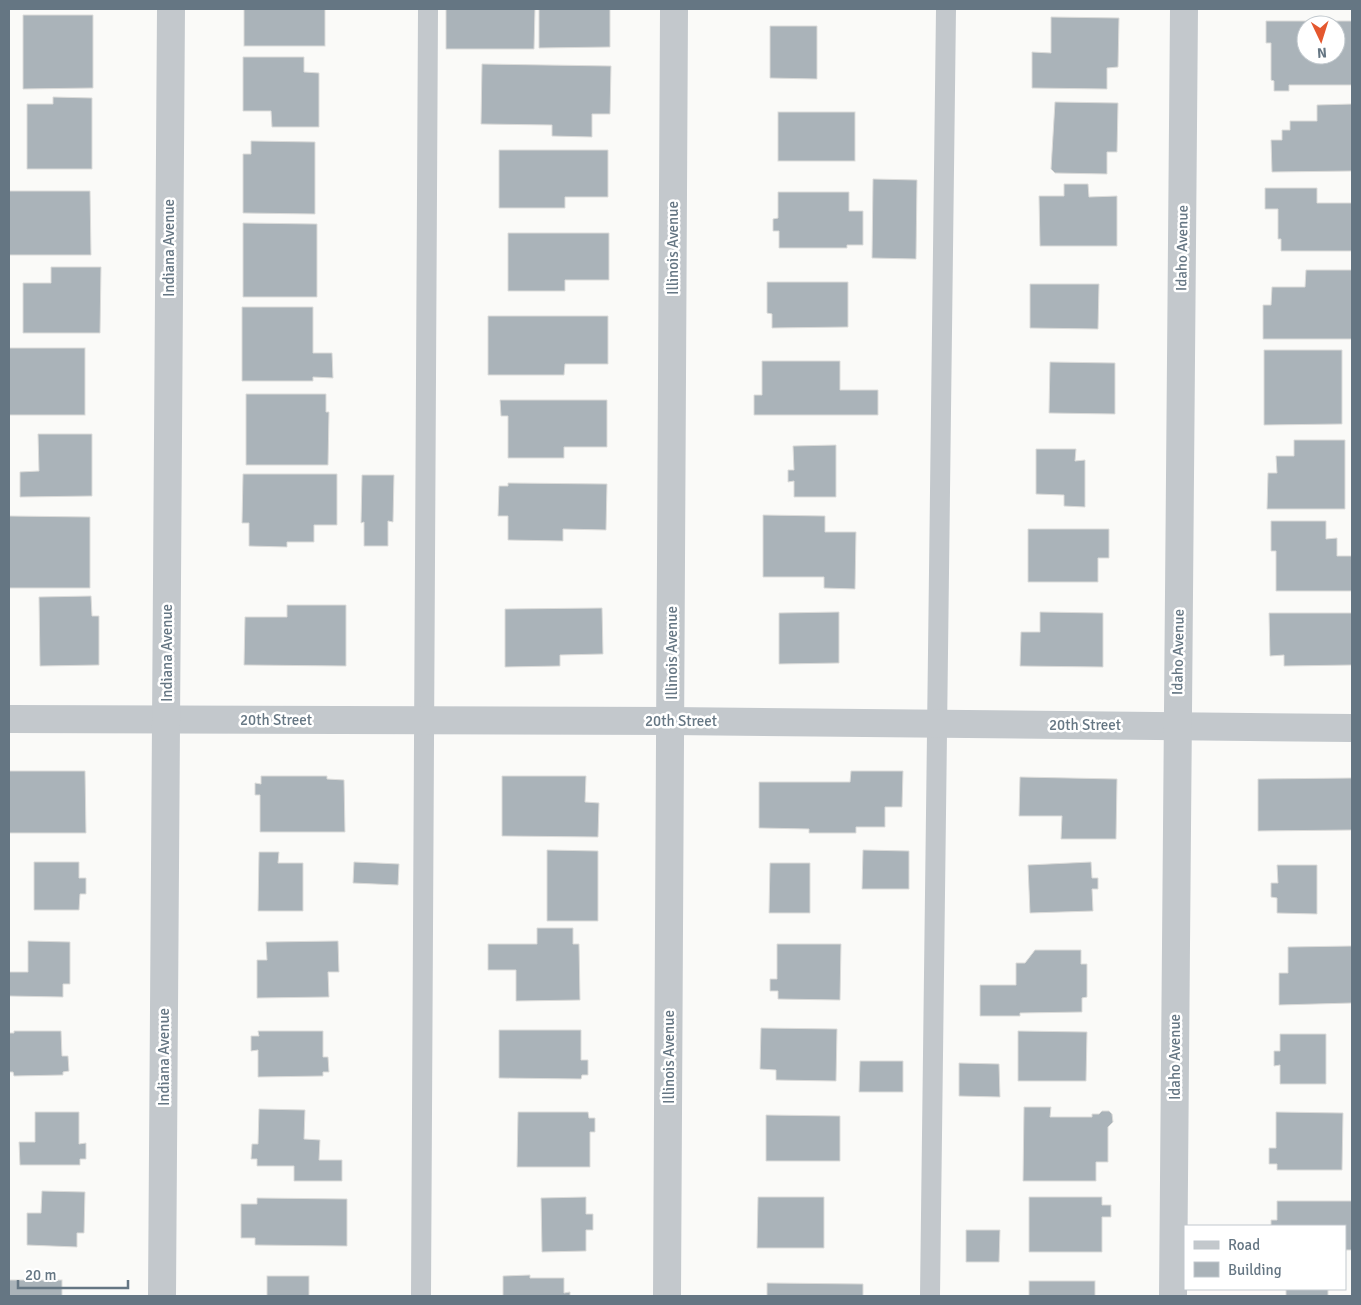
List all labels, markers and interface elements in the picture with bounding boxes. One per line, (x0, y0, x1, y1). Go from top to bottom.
north arrow (1296, 15, 1346, 65)
text: N (1316, 44, 1327, 61)
street label: Indiana Avenue (160, 199, 178, 297)
street label: Illinois Avenue (664, 201, 682, 295)
street label: Idaho Avenue (1172, 205, 1192, 291)
street label: Indiana Avenue (158, 604, 176, 702)
street label: Illinois Avenue (663, 606, 681, 700)
street label: Idaho Avenue (1168, 609, 1188, 695)
street label: 20th Street (240, 711, 312, 729)
street label: 20th Street (645, 712, 717, 730)
street label: 20th Street (1049, 716, 1121, 734)
street label: Indiana Avenue (155, 1008, 173, 1106)
street label: Illinois Avenue (660, 1010, 678, 1104)
street label: Idaho Avenue (1166, 1014, 1184, 1100)
legend (1184, 1225, 1346, 1290)
text: Road (1228, 1236, 1260, 1254)
scale bar (18, 1258, 128, 1290)
text: Building (1228, 1261, 1282, 1279)
text: 20 m (25, 1266, 56, 1284)

